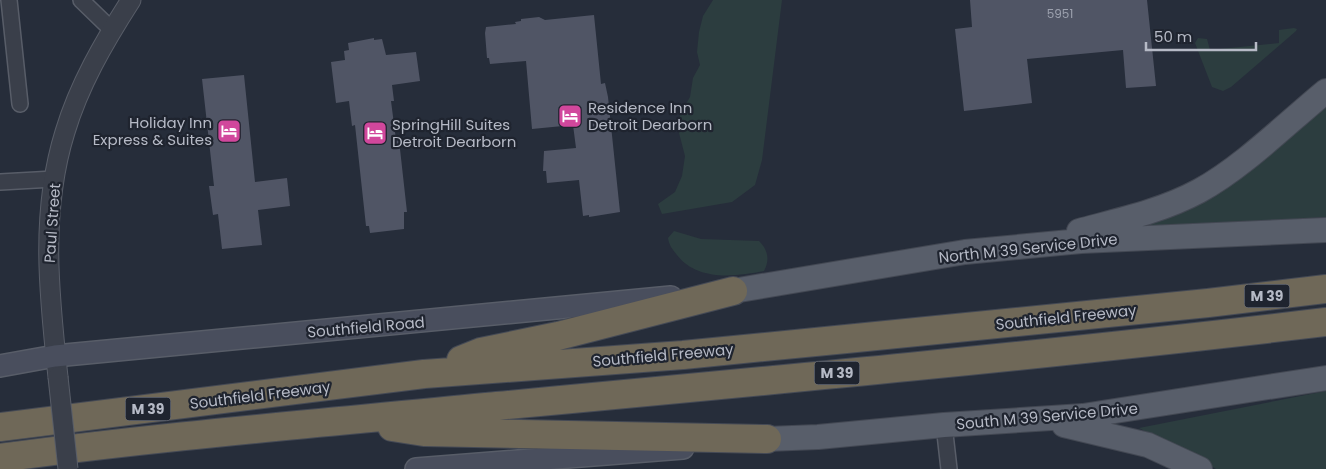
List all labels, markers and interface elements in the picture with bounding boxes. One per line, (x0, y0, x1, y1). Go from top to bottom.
house number: 5951 (1047, 5, 1073, 22)
scale bar (1146, 20, 1256, 52)
text: 50 m (1154, 26, 1192, 47)
place label: Residence Inn Detroit Dearborn (588, 97, 712, 135)
hotel icon: Residence Inn Detroit Dearborn (557, 103, 583, 129)
place label: Holiday Inn Express & Suites (93, 112, 212, 150)
place label: SpringHill Suites Detroit Dearborn (392, 114, 516, 152)
hotel icon: Holiday Inn Express & Suites (216, 118, 242, 144)
hotel icon: SpringHill Suites Detroit Dearborn (362, 120, 388, 146)
street label: Paul Street (39, 182, 65, 264)
street label: North M 39 Service Drive (937, 228, 1119, 268)
road number: M 39 (1244, 284, 1290, 308)
street label: Southfield Freeway (995, 299, 1138, 335)
street label: Southfield Road (306, 311, 426, 343)
street label: Southfield Freeway (592, 338, 735, 372)
road number: M 39 (814, 362, 860, 384)
street label: Southfield Freeway (189, 376, 332, 414)
road number: M 39 (126, 398, 170, 420)
street label: South M 39 Service Drive (955, 398, 1139, 434)

